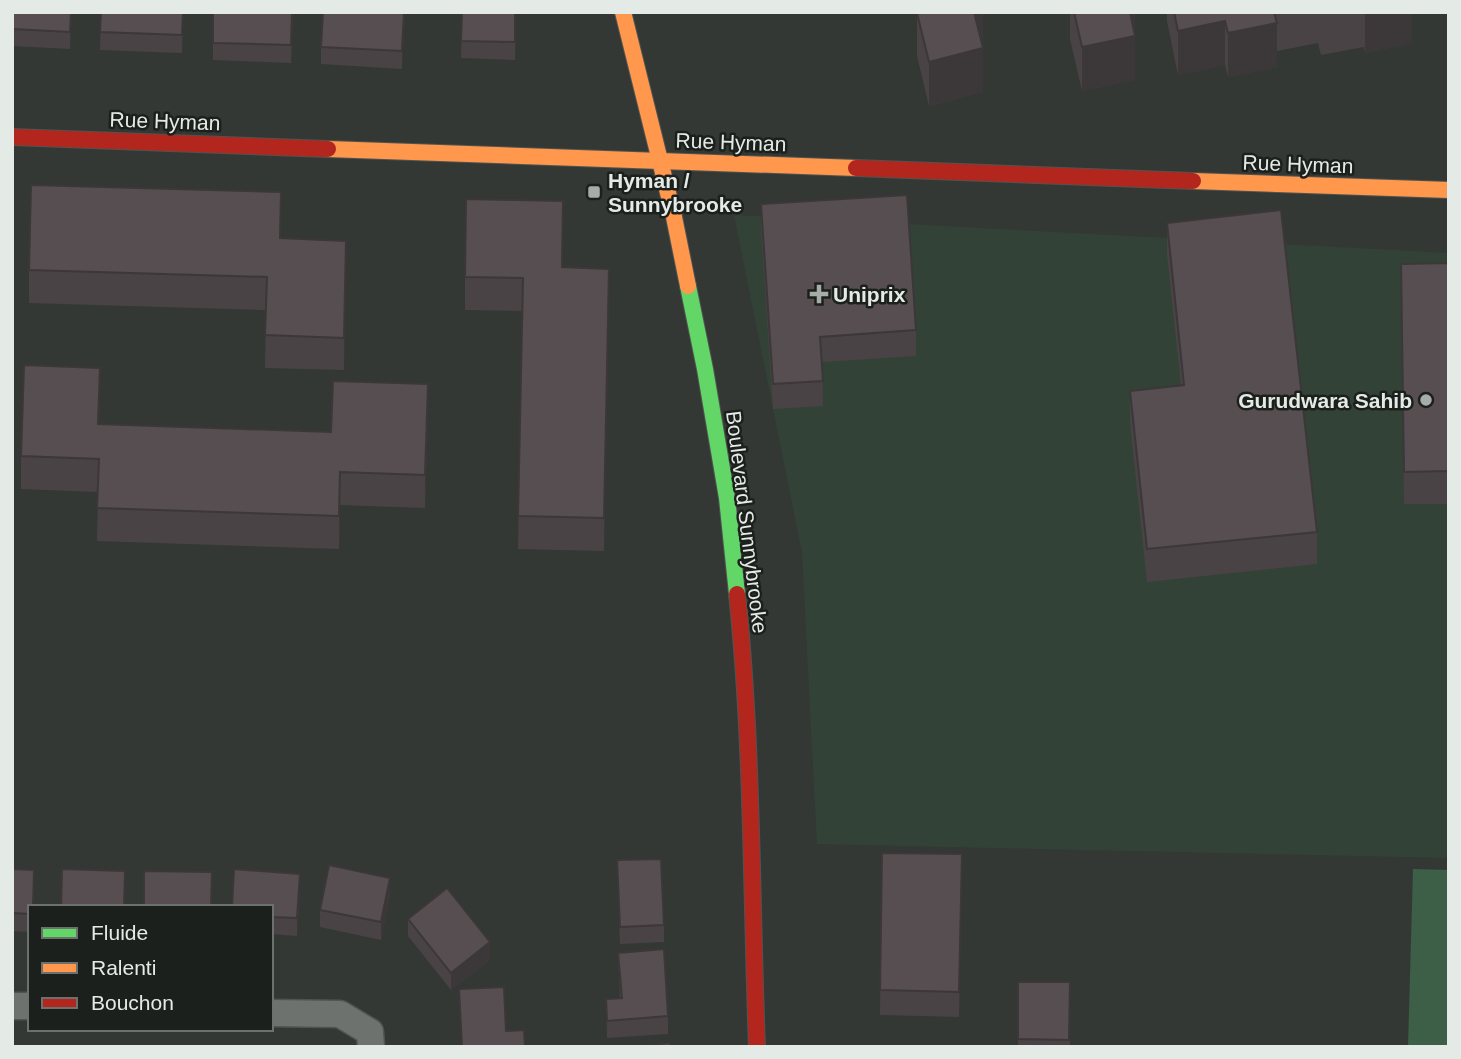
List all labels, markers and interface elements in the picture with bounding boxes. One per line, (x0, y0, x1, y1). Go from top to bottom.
street label: Rue Hyman (109, 108, 221, 134)
street label: Rue Hyman (675, 129, 787, 155)
street label: Rue Hyman (1242, 151, 1354, 177)
place label: Hyman / Sunnybrooke (608, 169, 742, 216)
marker: Hyman / Sunnybrooke (586, 184, 602, 200)
place label: Uniprix (833, 283, 906, 306)
marker: Uniprix (811, 286, 827, 302)
place label: Gurudwara Sahib (1238, 389, 1412, 412)
marker: Gurudwara Sahib (1418, 392, 1434, 408)
street label: Boulevard Sunnybrooke (722, 409, 772, 635)
legend (28, 905, 273, 1031)
text: Fluide (91, 921, 148, 944)
text: Ralenti (91, 956, 156, 979)
text: Bouchon (91, 991, 174, 1014)

